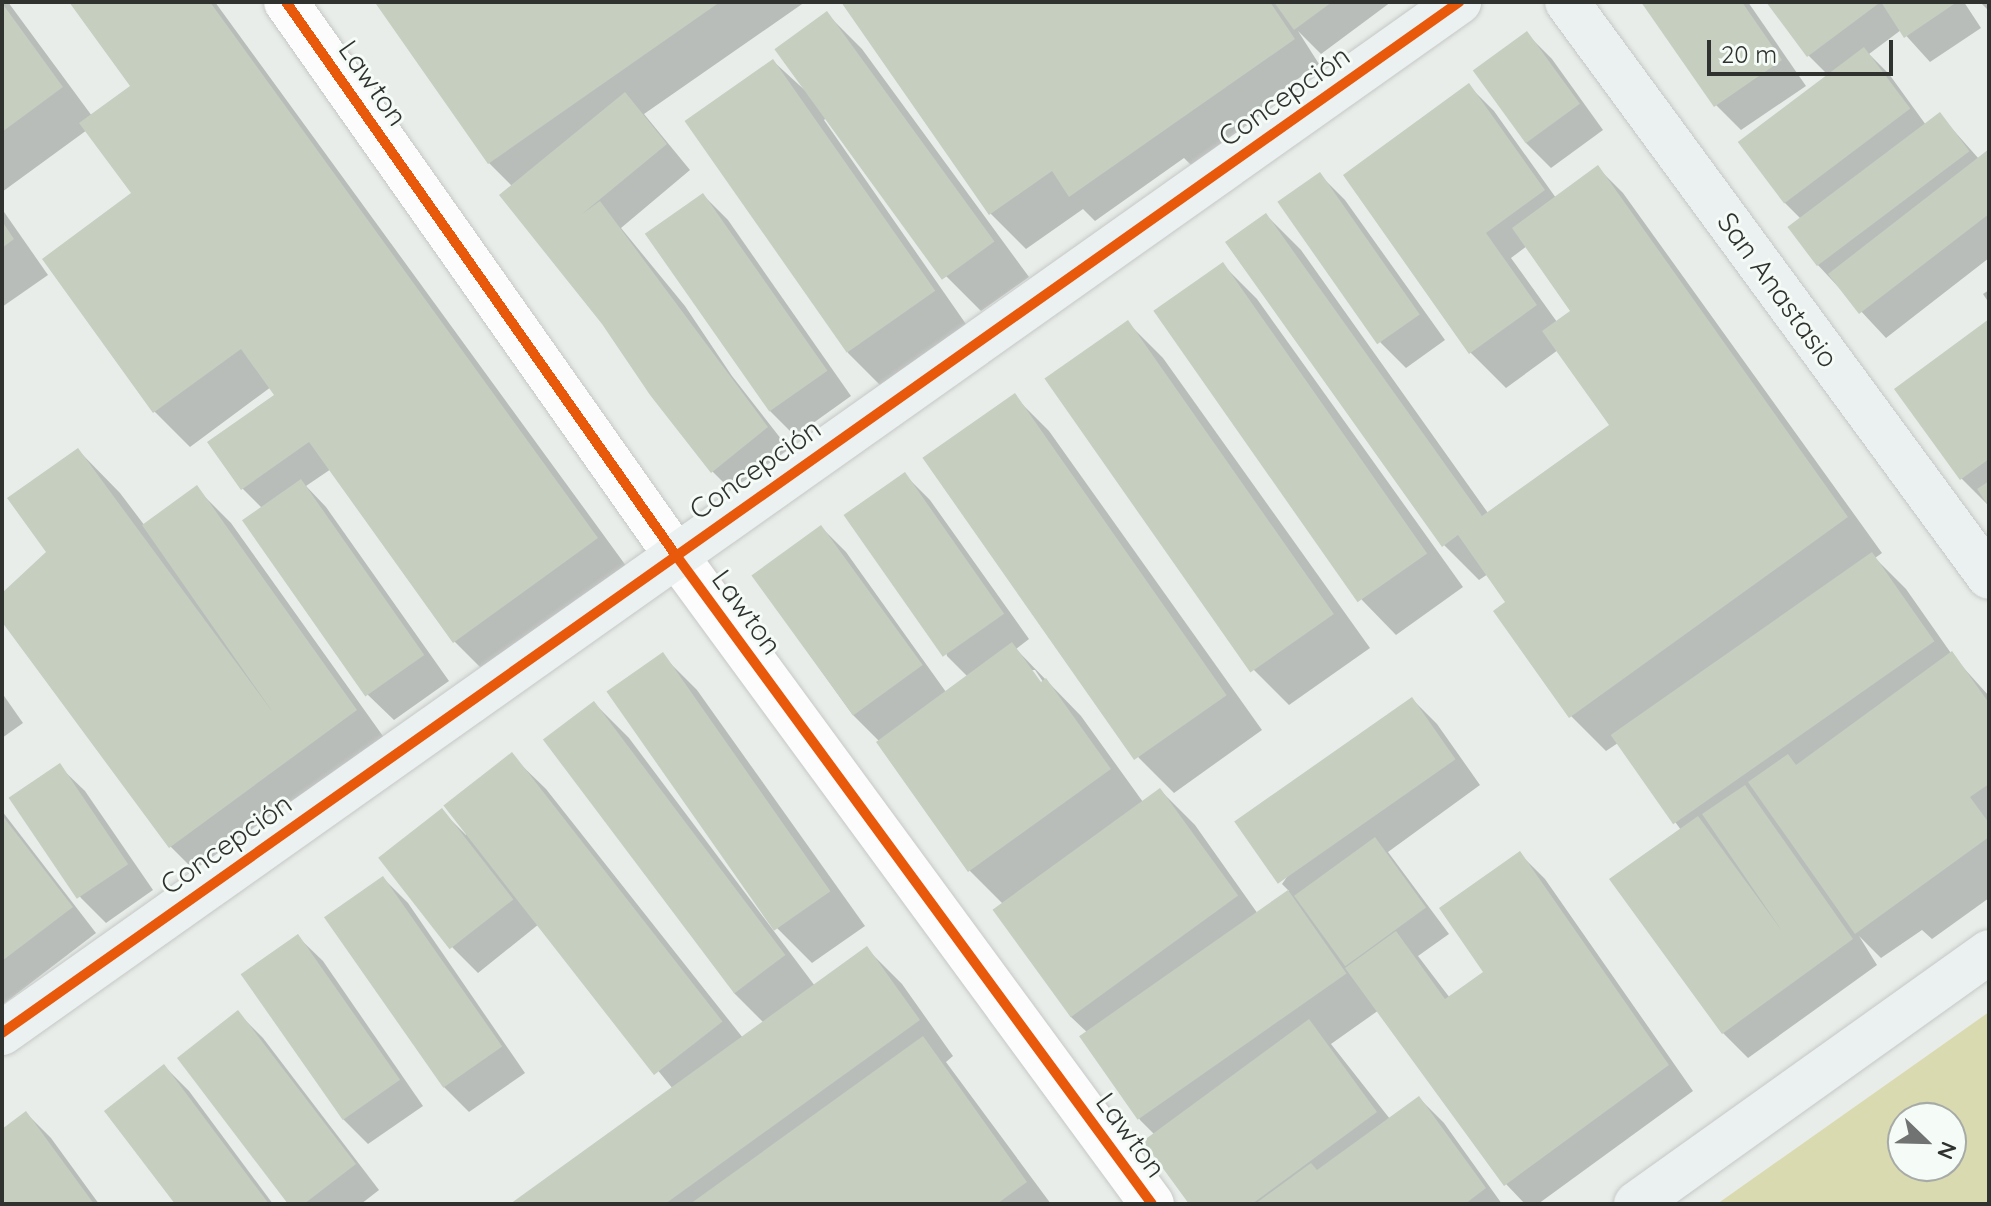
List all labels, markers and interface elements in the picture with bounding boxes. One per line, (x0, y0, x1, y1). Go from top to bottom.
scale bar (1711, 24, 1897, 74)
street label: Lawton (332, 34, 414, 132)
street label: Concepción (1212, 39, 1356, 153)
text: 20 m (1721, 39, 1777, 69)
street label: San Anastasio (1711, 206, 1845, 374)
street label: Concepción (683, 412, 827, 526)
street label: Lawton (705, 563, 789, 661)
street label: Concepción (154, 787, 298, 901)
street label: Lawton (1089, 1086, 1173, 1184)
north arrow (1887, 1102, 1967, 1182)
text: N (1931, 1138, 1963, 1164)

